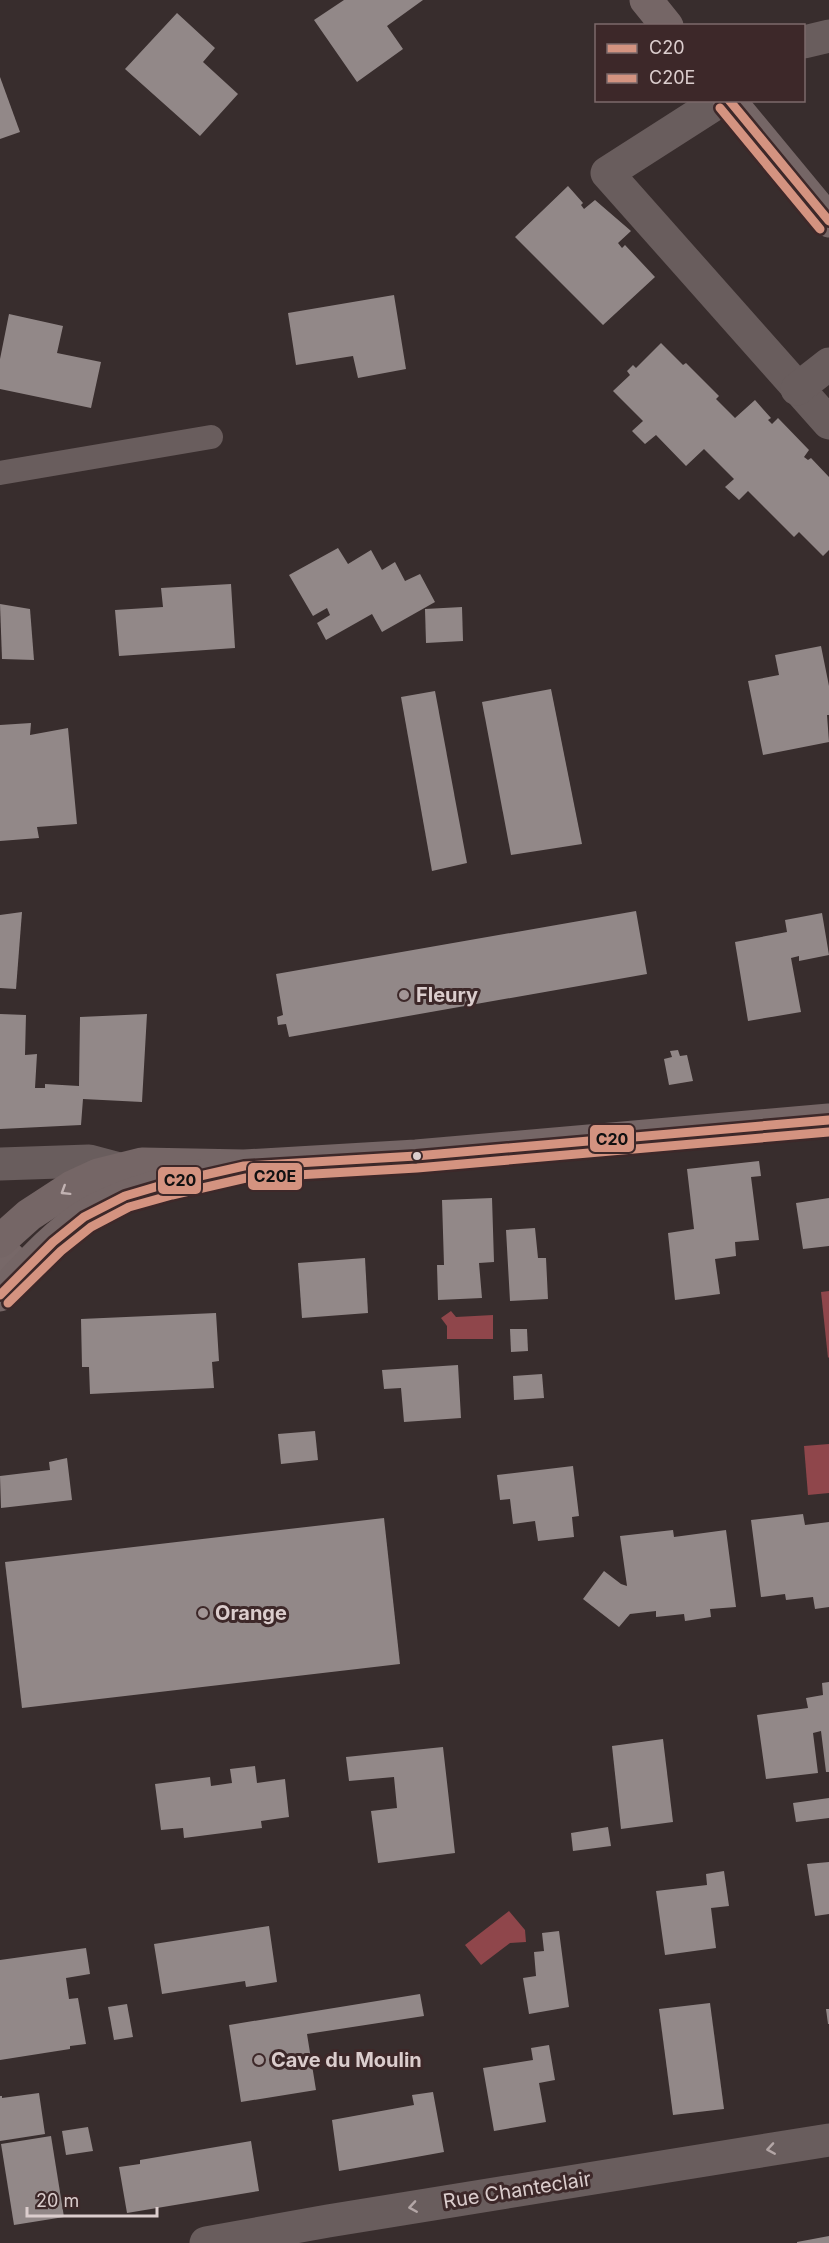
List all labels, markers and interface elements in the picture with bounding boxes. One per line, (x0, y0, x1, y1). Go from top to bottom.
legend (595, 24, 805, 102)
text: C20 (649, 37, 684, 58)
text: C20E (649, 67, 695, 88)
place label: Fleury (416, 983, 478, 1007)
marker: Fleury (397, 988, 411, 1002)
line badge: C20 (589, 1124, 635, 1153)
text: C20 (596, 1129, 629, 1149)
unlabelled marker (411, 1150, 423, 1162)
line badge: C20E (247, 1162, 303, 1191)
line badge: C20 (157, 1166, 202, 1195)
text: C20E (254, 1166, 296, 1186)
text: C20 (164, 1170, 197, 1190)
one-way arrow (61, 1184, 71, 1196)
place label: Orange (215, 1601, 287, 1625)
marker: Orange (196, 1606, 210, 1620)
place label: Cave du Moulin (271, 2048, 422, 2072)
marker: Cave du Moulin (252, 2053, 266, 2067)
one-way arrow (767, 2142, 777, 2155)
street label: Rue Chanteclair (441, 2166, 593, 2214)
scale bar (27, 2180, 158, 2218)
text: 20 m (36, 2190, 79, 2211)
one-way arrow (408, 2201, 418, 2213)

